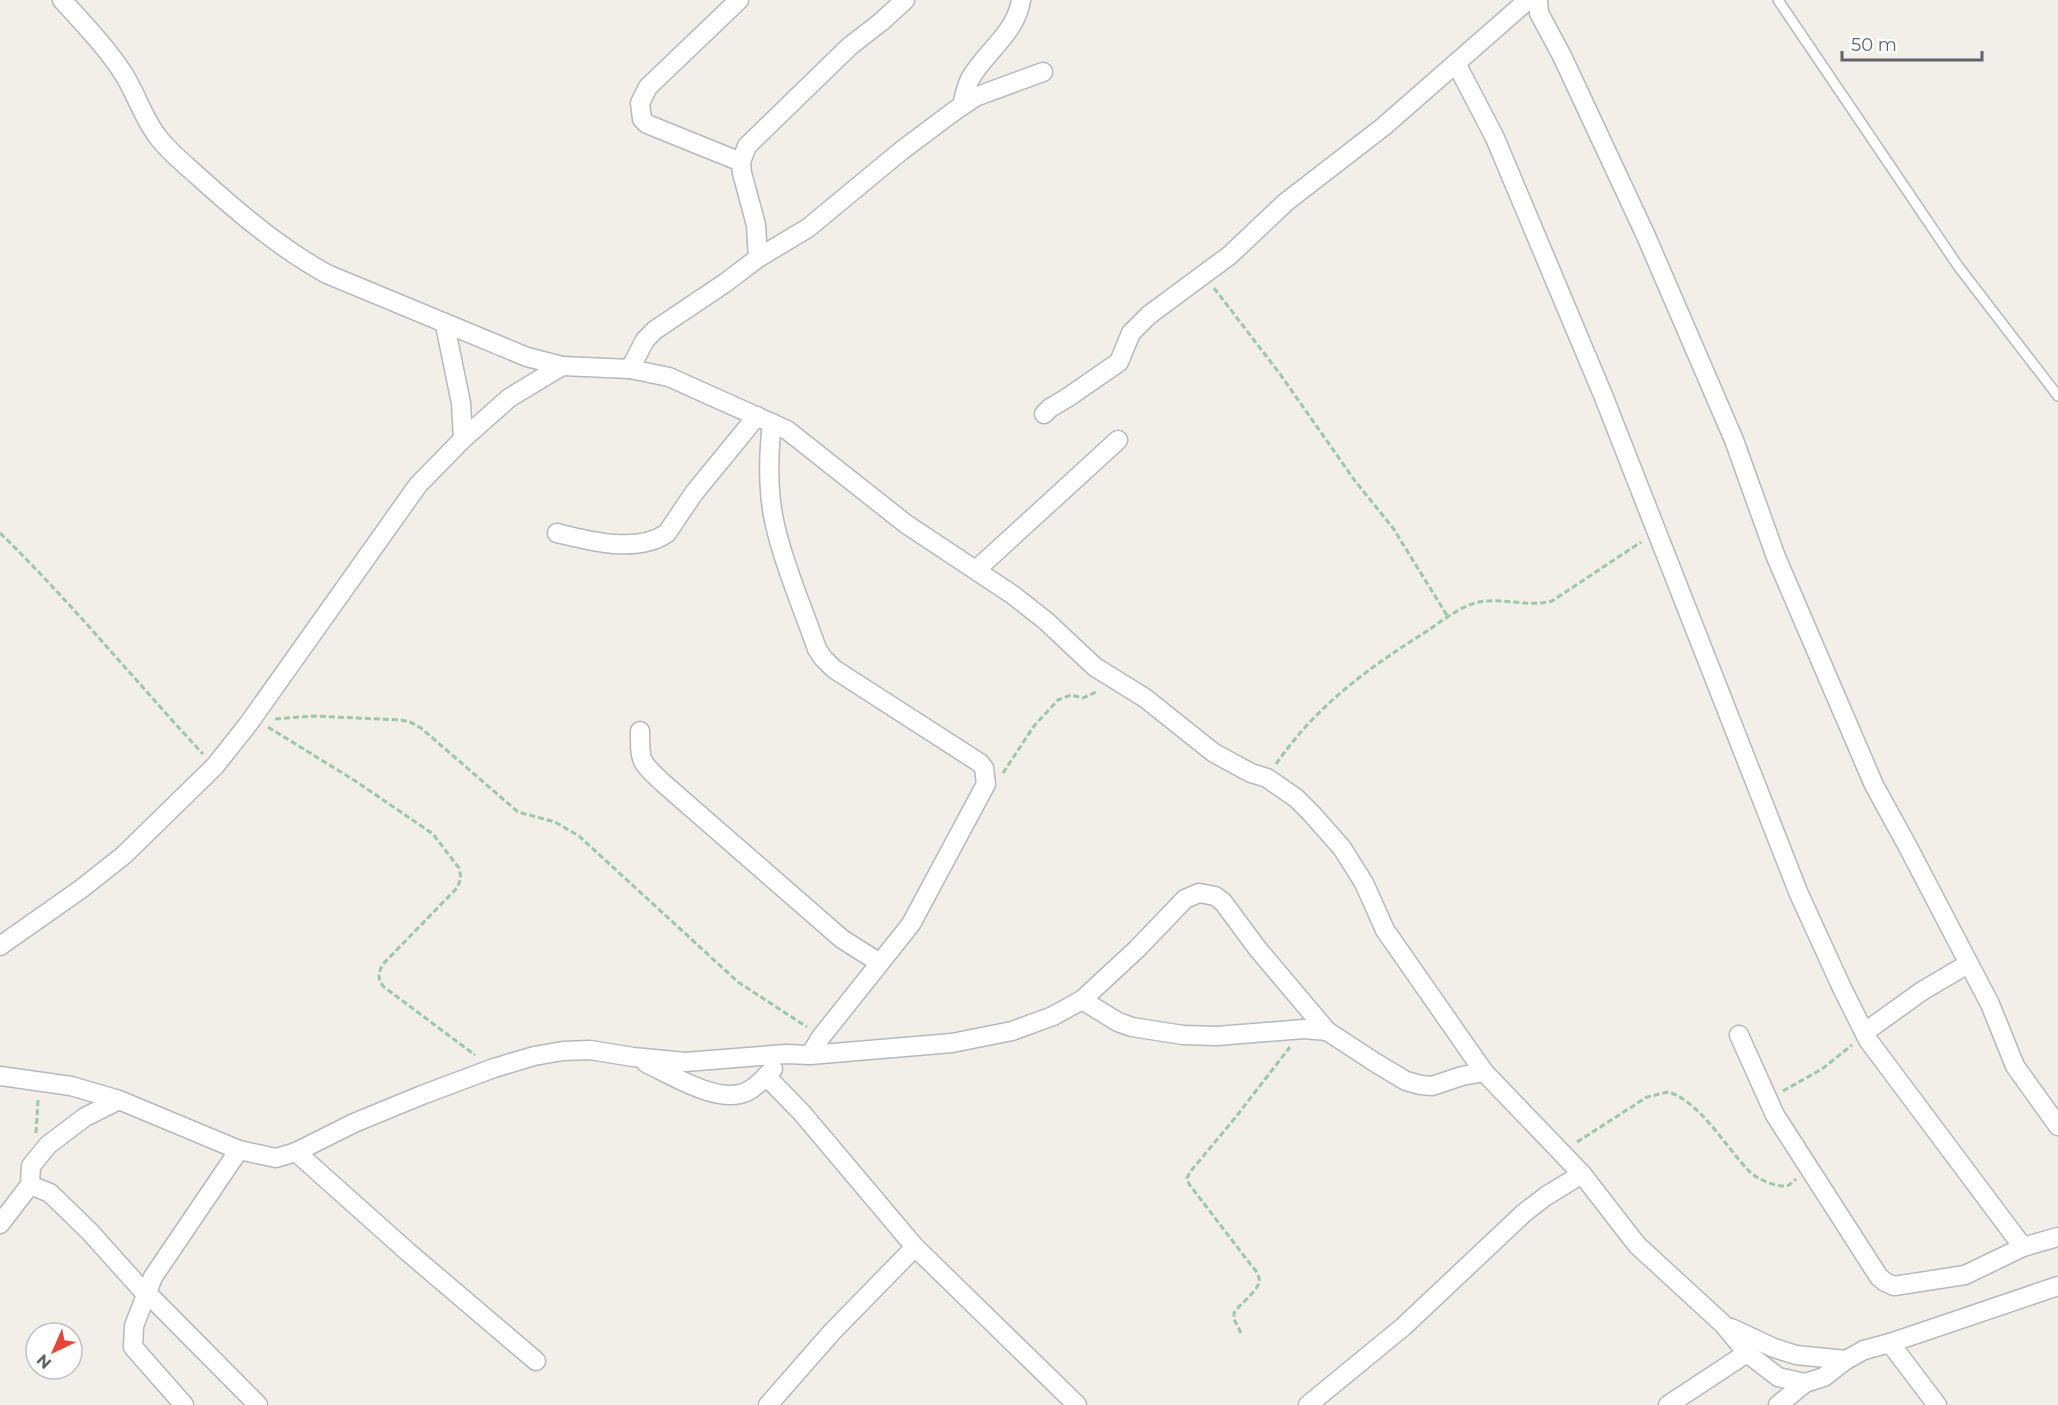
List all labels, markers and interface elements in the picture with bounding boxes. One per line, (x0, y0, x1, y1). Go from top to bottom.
scale bar (1842, 24, 1982, 62)
text: 50 m (1851, 34, 1897, 56)
north arrow (24, 1321, 84, 1381)
text: N (33, 1350, 55, 1373)

